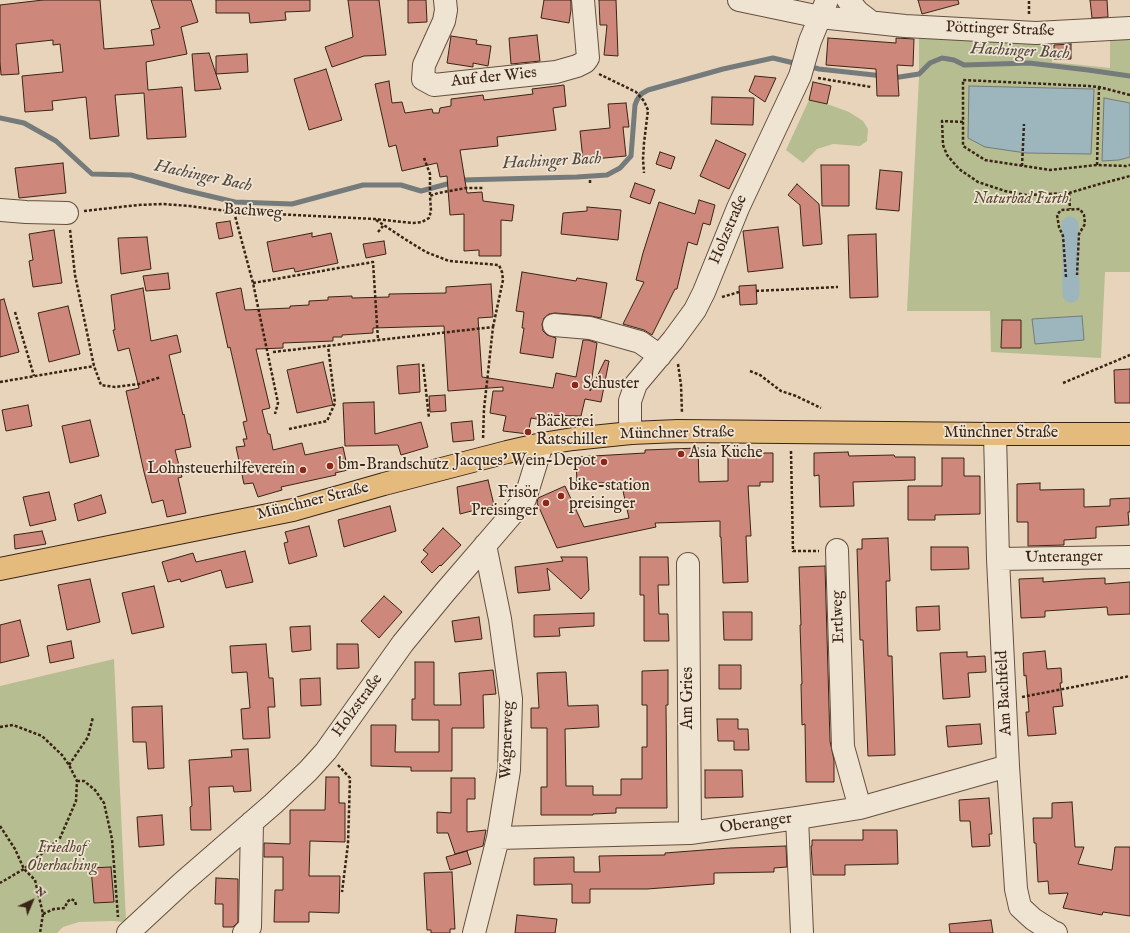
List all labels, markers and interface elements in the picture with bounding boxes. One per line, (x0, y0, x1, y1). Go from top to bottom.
street label: Pöttinger Straße (945, 19, 1055, 41)
water label: Hachinger Bach (970, 39, 1070, 65)
street label: Auf der Wies (450, 64, 538, 92)
water label: Hachinger Bach (502, 149, 602, 175)
water label: Hachinger Bach (152, 157, 254, 197)
park label: Naturbad Furth (973, 190, 1069, 210)
street label: Holzstraße (706, 192, 752, 268)
street label: Bachweg (223, 200, 283, 224)
place label: Schuster (583, 375, 639, 395)
marker: Schuster (570, 380, 580, 390)
place label: Bäckerei Ratschiller (536, 413, 608, 451)
street label: Münchner Straße (620, 423, 734, 445)
street label: Münchner Straße (944, 424, 1058, 444)
marker: Bäckerei Ratschiller (523, 427, 533, 437)
place label: Asia Küche (689, 444, 763, 464)
marker: Asia Küche (676, 449, 686, 459)
place label: Jacques’ Wein-Depot (454, 452, 596, 472)
place label: bm-Brandschutz (338, 456, 449, 476)
marker: Jacques’ Wein-Depot (599, 457, 609, 467)
place label: Lohnsteuerhilfeverein (147, 460, 295, 480)
marker: bm-Brandschutz (325, 461, 335, 471)
marker: Lohnsteuerhilfeverein (298, 465, 308, 475)
place label: bike-station preisinger (569, 477, 650, 515)
street label: Münchner Straße (255, 479, 371, 525)
place label: Frisör Preisinger (471, 484, 538, 522)
marker: bike-station preisinger (556, 491, 566, 501)
marker: Frisör Preisinger (541, 498, 551, 508)
street label: Unteranger (1025, 548, 1103, 568)
street label: Ertlweg (828, 590, 850, 644)
street label: Am Bachfeld (993, 650, 1017, 736)
street label: Am Gries (679, 667, 699, 729)
street label: Holzstraße (329, 671, 387, 741)
street label: Wagnerweg (497, 701, 519, 779)
street label: Oberanger (719, 809, 793, 839)
park label: Friedhof Oberhaching (27, 839, 97, 877)
north arrow (12, 881, 52, 921)
text: N (32, 884, 49, 901)

